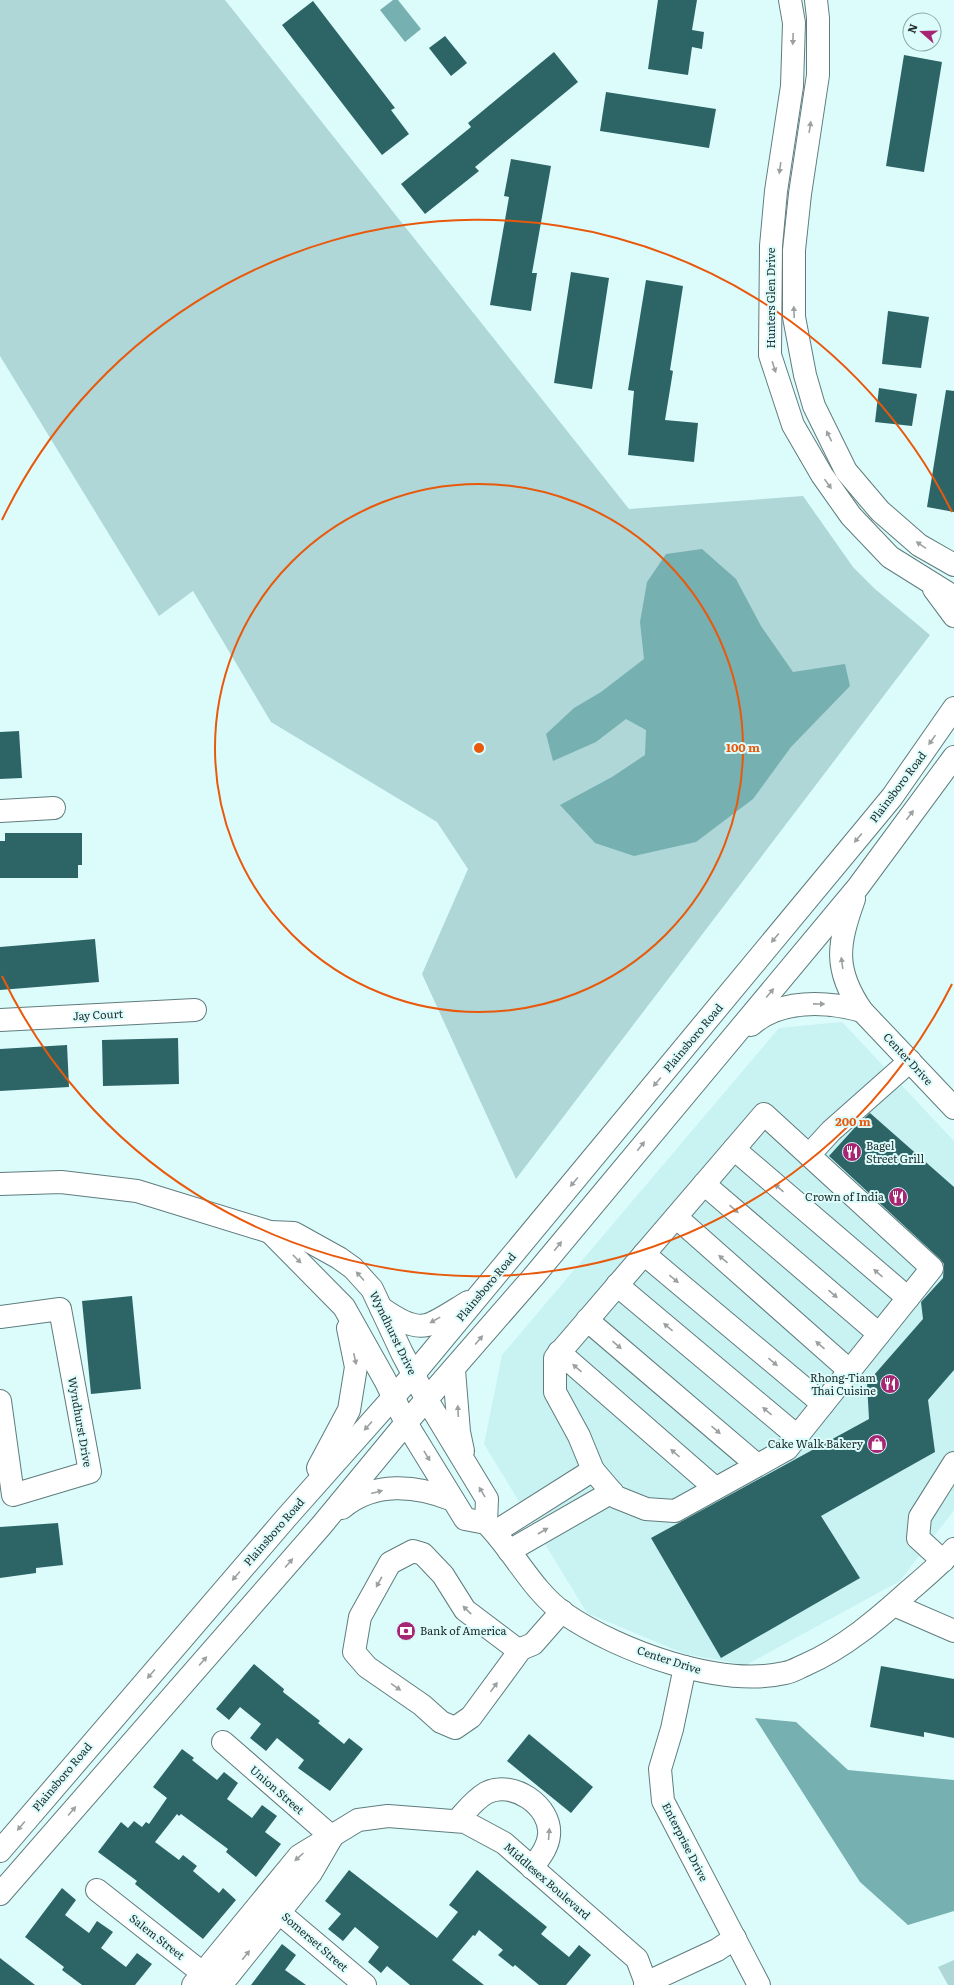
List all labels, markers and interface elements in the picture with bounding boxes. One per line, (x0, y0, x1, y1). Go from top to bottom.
north arrow (902, 12, 942, 52)
text: N (903, 21, 921, 35)
one-way arrow (790, 33, 797, 45)
one-way arrow (807, 121, 813, 133)
one-way arrow (777, 162, 783, 174)
street label: Hunters Glen Drive (762, 247, 778, 349)
one-way arrow (791, 305, 797, 318)
one-way arrow (771, 361, 777, 373)
one-way arrow (826, 431, 832, 442)
one-way arrow (824, 479, 832, 489)
one-way arrow (915, 541, 926, 549)
one-way arrow (928, 735, 936, 746)
text: 100 m (726, 738, 760, 756)
centre of rings (472, 741, 486, 755)
street label: Plainsboro Road (865, 747, 929, 825)
one-way arrow (906, 810, 914, 820)
one-way arrow (854, 833, 863, 844)
one-way arrow (771, 933, 780, 944)
one-way arrow (839, 957, 845, 969)
one-way arrow (766, 988, 775, 998)
street label: Plainsboro Road (659, 999, 726, 1075)
one-way arrow (813, 1001, 826, 1007)
street label: Jay Court (72, 1005, 124, 1023)
street label: Center Drive (880, 1029, 937, 1088)
one-way arrow (652, 1076, 661, 1087)
text: 200 m (835, 1112, 871, 1130)
place label: Bagel Street Grill (866, 1137, 924, 1166)
one-way arrow (637, 1140, 646, 1151)
restaurant icon: Bagel Street Grill (841, 1141, 863, 1163)
one-way arrow (569, 1176, 578, 1187)
one-way arrow (774, 1184, 785, 1193)
restaurant icon: Crown of India (887, 1186, 909, 1208)
place label: Crown of India (805, 1188, 884, 1204)
one-way arrow (729, 1204, 739, 1214)
one-way arrow (554, 1241, 563, 1251)
street label: Plainsboro Road (452, 1248, 519, 1324)
one-way arrow (292, 1254, 302, 1264)
one-way arrow (718, 1254, 728, 1264)
one-way arrow (873, 1268, 884, 1277)
one-way arrow (356, 1271, 365, 1280)
one-way arrow (668, 1275, 679, 1284)
street label: Wyndhurst Drive (367, 1288, 421, 1377)
one-way arrow (827, 1289, 838, 1298)
one-way arrow (429, 1317, 441, 1324)
one-way arrow (662, 1323, 673, 1332)
one-way arrow (475, 1335, 484, 1346)
one-way arrow (612, 1341, 622, 1350)
one-way arrow (816, 1341, 825, 1350)
one-way arrow (352, 1353, 358, 1365)
one-way arrow (768, 1358, 779, 1367)
one-way arrow (572, 1363, 583, 1372)
place label: Rhong-Tiam Thai Cuisine (810, 1369, 876, 1398)
restaurant icon: Rhong-Tiam Thai Cuisine (879, 1373, 901, 1395)
street label: Wyndhurst Drive (65, 1375, 97, 1469)
one-way arrow (454, 1405, 461, 1417)
one-way arrow (762, 1407, 772, 1416)
one-way arrow (363, 1420, 372, 1431)
one-way arrow (710, 1425, 721, 1434)
shop icon: Cake Walk Bakery (866, 1433, 888, 1455)
place label: Cake Walk Bakery (768, 1435, 864, 1451)
one-way arrow (670, 1449, 680, 1458)
one-way arrow (423, 1450, 430, 1462)
one-way arrow (479, 1486, 486, 1498)
one-way arrow (371, 1488, 383, 1494)
street label: Plainsboro Road (239, 1494, 307, 1569)
one-way arrow (537, 1528, 549, 1535)
one-way arrow (284, 1558, 293, 1568)
one-way arrow (231, 1571, 240, 1581)
one-way arrow (376, 1576, 383, 1588)
one-way arrow (462, 1605, 472, 1615)
bank icon: Bank of America (395, 1620, 417, 1642)
place label: Bank of America (420, 1622, 507, 1638)
street label: Center Drive (635, 1641, 704, 1677)
one-way arrow (199, 1656, 208, 1666)
one-way arrow (146, 1669, 155, 1679)
one-way arrow (490, 1681, 498, 1692)
one-way arrow (390, 1683, 401, 1691)
street label: Plainsboro Road (28, 1738, 95, 1814)
street label: Union Street (247, 1761, 309, 1818)
street label: Enterprise Drive (659, 1799, 713, 1884)
one-way arrow (67, 1806, 76, 1817)
one-way arrow (16, 1821, 25, 1832)
one-way arrow (545, 1827, 552, 1840)
street label: Middlesex Boulevard (501, 1838, 595, 1923)
one-way arrow (294, 1853, 304, 1862)
street label: Somerset Street (279, 1908, 353, 1975)
street label: Salem Street (127, 1910, 189, 1963)
one-way arrow (242, 1949, 250, 1960)

